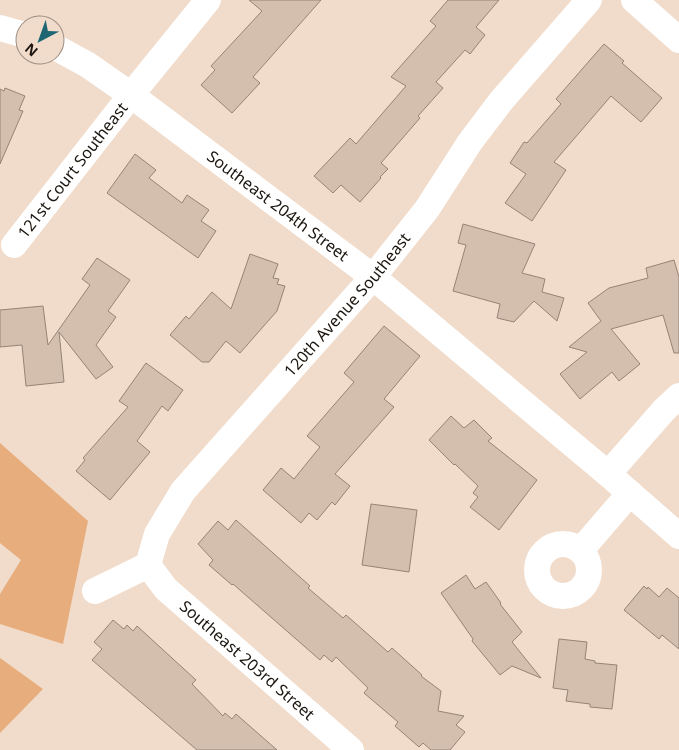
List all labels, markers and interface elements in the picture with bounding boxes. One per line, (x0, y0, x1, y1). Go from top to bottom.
north arrow (15, 15, 65, 65)
text: N (21, 39, 42, 61)
street label: 121st Court Southeast (12, 97, 133, 243)
street label: Southeast 204th Street (203, 145, 353, 266)
street label: 120th Avenue Southeast (279, 228, 415, 381)
street label: Southeast 203rd Street (175, 595, 320, 725)

